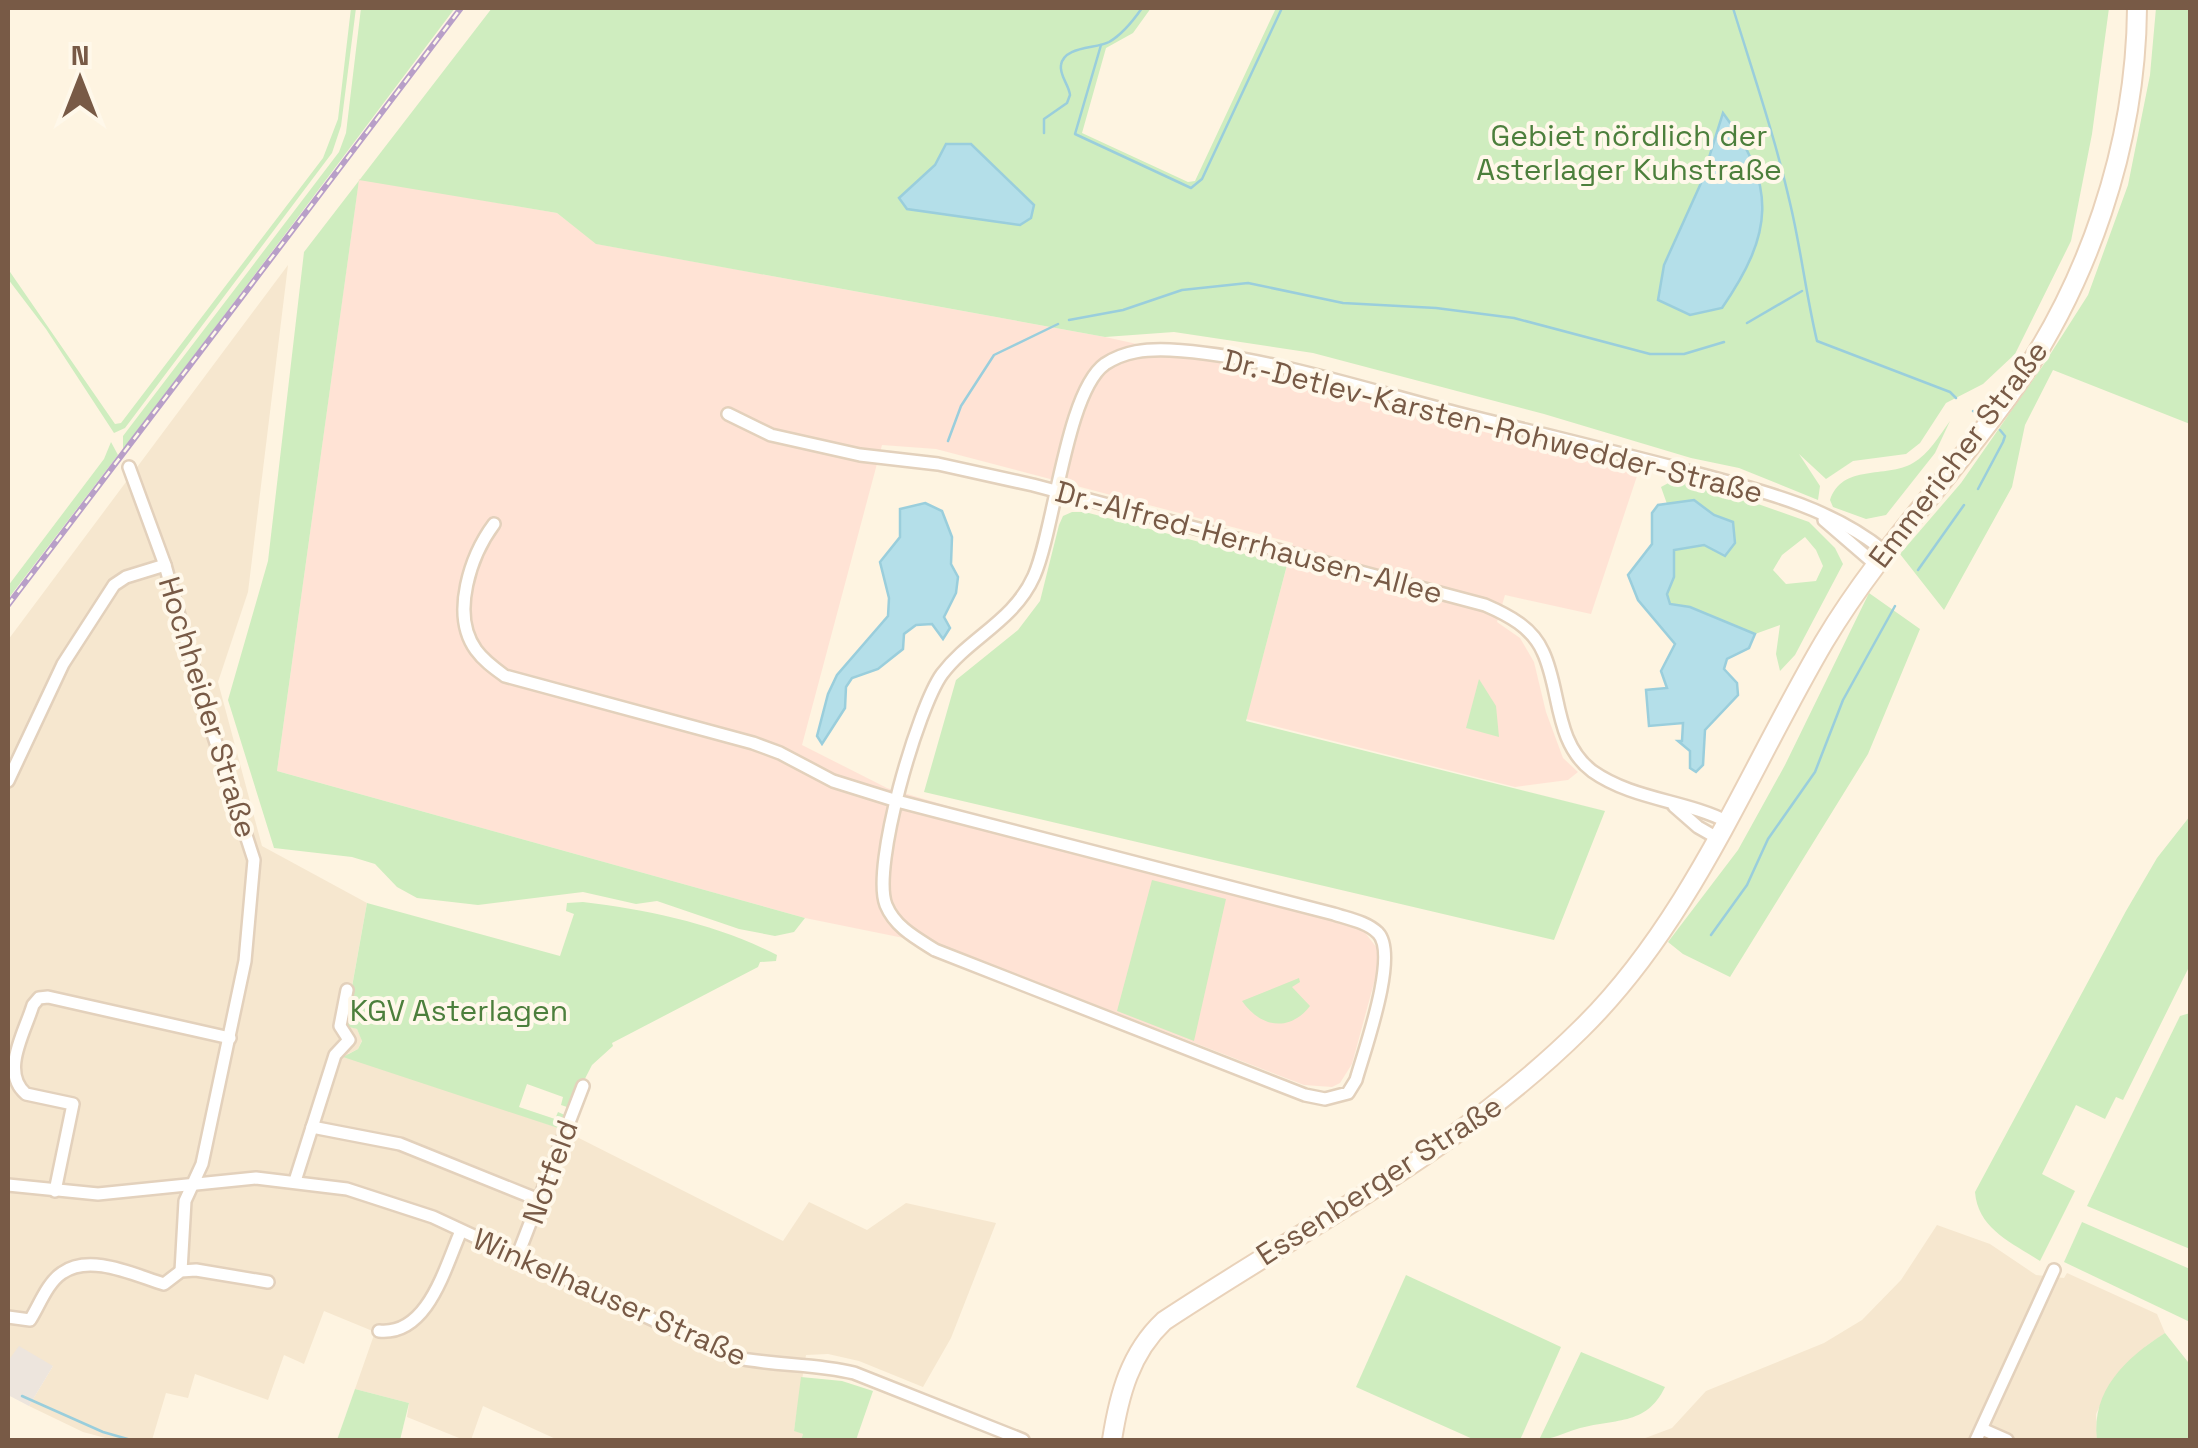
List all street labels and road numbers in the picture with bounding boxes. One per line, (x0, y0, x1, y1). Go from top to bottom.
street label: Emmericher Straße (1860, 333, 2056, 575)
street label: Dr.-Detlev-Karsten-Rohwedder-Straße (1219, 340, 1767, 512)
street label: Dr.-Alfred-Herrhausen-Allee (1051, 472, 1447, 612)
street label: Hochheider Straße (150, 572, 266, 842)
street label: Essenberger Straße (1249, 1086, 1509, 1274)
street label: Notfeld (513, 1115, 587, 1229)
street label: Winkelhauser Straße (467, 1219, 753, 1375)

